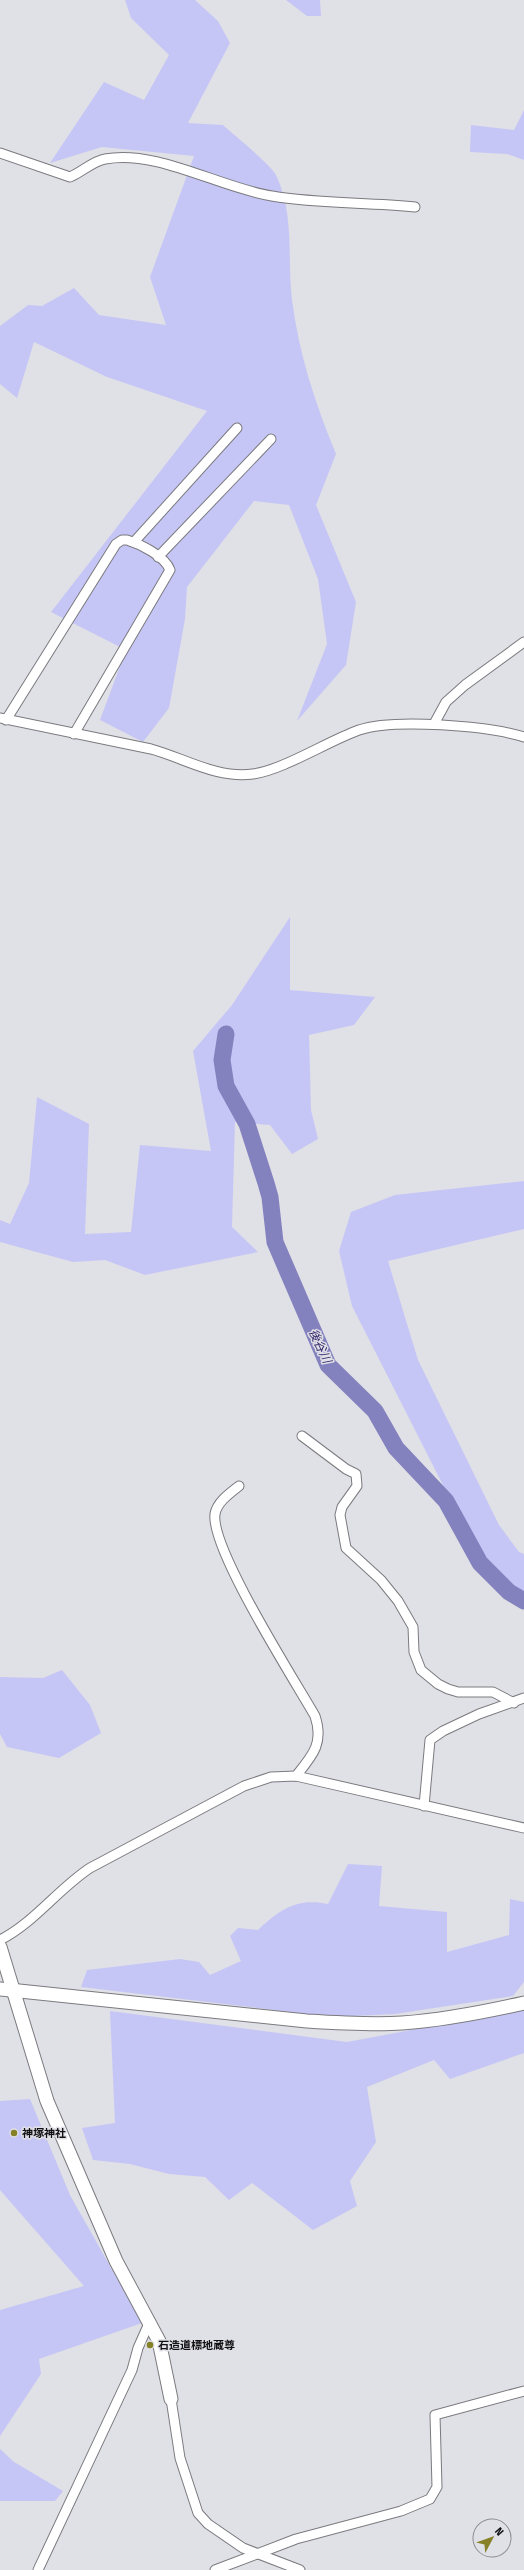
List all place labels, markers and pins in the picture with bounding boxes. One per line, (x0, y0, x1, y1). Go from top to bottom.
place label: 神塚神社 (22, 2127, 66, 2140)
marker: 神塚神社 (9, 2128, 19, 2138)
place label: 石造道標地蔵尊 (158, 2339, 235, 2352)
marker: 石造道標地蔵尊 (145, 2340, 155, 2350)

